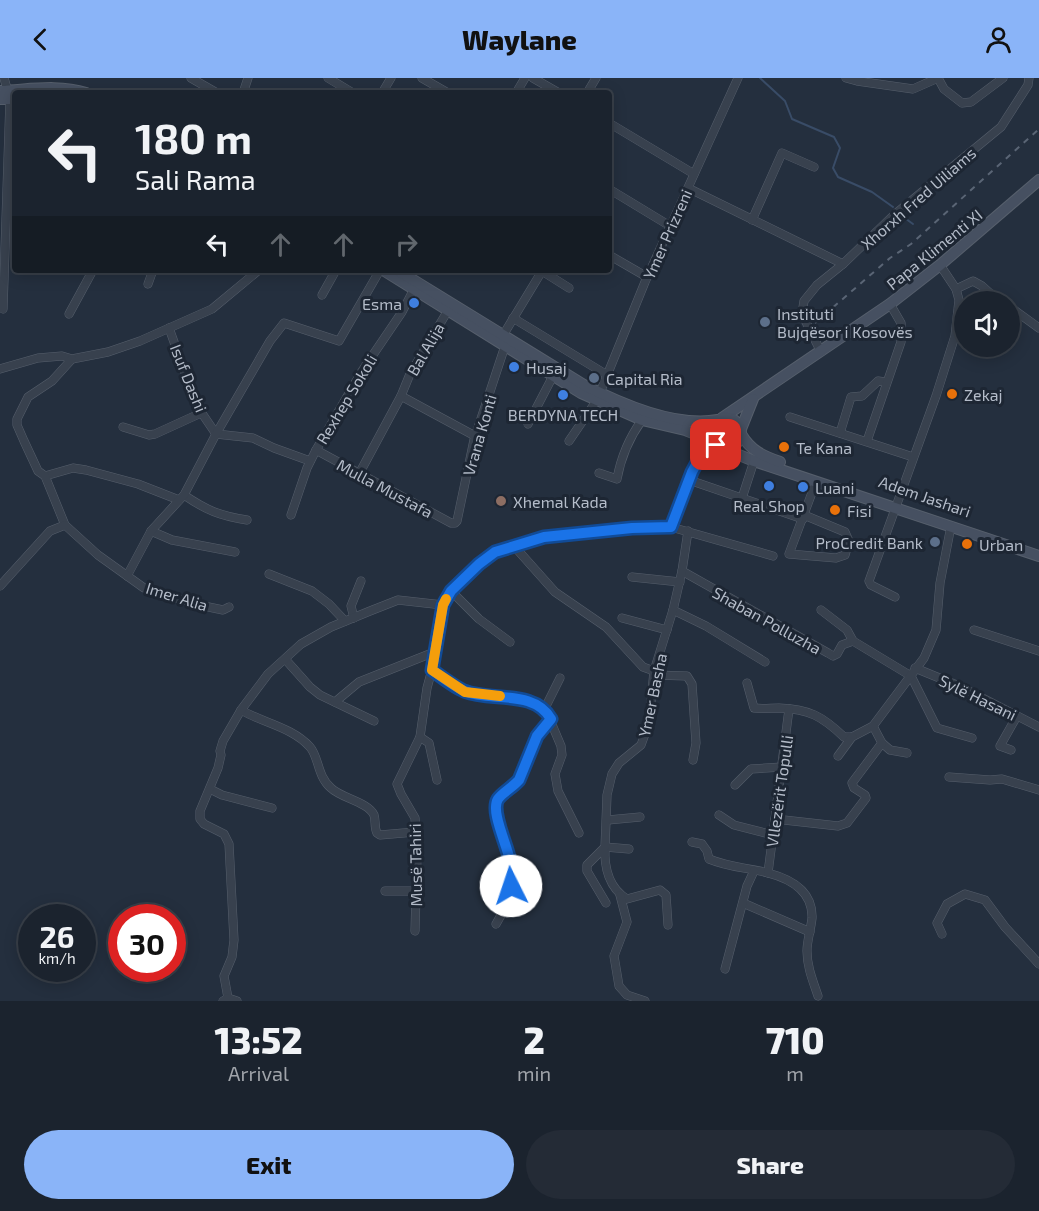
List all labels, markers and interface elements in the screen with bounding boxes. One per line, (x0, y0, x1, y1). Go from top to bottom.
icon: back (24, 23, 57, 56)
text: Waylane (462, 23, 577, 55)
icon: person (982, 23, 1015, 56)
text: 180 m (135, 112, 252, 162)
icon: left (36, 114, 114, 192)
street label: Xhorxh Fred Uiliams (857, 143, 979, 253)
text: Sali Rama (135, 163, 256, 195)
street label: Ymer Prizreni (639, 186, 695, 282)
street label: Papa Klimenti XI (882, 205, 986, 293)
icon: left (201, 228, 234, 261)
icon: ahead (264, 228, 297, 261)
icon: ahead (327, 228, 360, 261)
icon: right (390, 228, 423, 261)
map controls (954, 291, 1020, 357)
button: sound (954, 291, 1020, 357)
place label: Esma (362, 294, 402, 313)
marker: Esma (407, 296, 421, 310)
place label: Instituti Bujqësor i Kosovës (777, 304, 913, 342)
marker: Instituti Bujqësor i Kosovës (758, 315, 772, 329)
street label: Bal Alija (402, 319, 449, 379)
street label: Isuf Dashi (167, 341, 211, 415)
street label: Rexhep Sokoli (312, 351, 380, 447)
place label: Husaj (526, 358, 567, 378)
marker: Husaj (507, 360, 521, 374)
place label: Capital Ria (606, 369, 683, 388)
marker: Capital Ria (587, 371, 601, 385)
place label: Zekaj (964, 385, 1003, 405)
marker: Zekaj (945, 387, 959, 401)
marker: BERDYNA TECH (556, 388, 570, 402)
street label: Vrana Konti (458, 392, 500, 478)
place label: BERDYNA TECH (508, 405, 618, 424)
pin (690, 419, 741, 470)
icon: arrive (699, 428, 732, 461)
place label: Te Kana (796, 438, 852, 457)
marker: Te Kana (777, 440, 791, 454)
street label: Mulla Mustafa (334, 455, 436, 521)
street label: Adem Jashari (877, 471, 973, 521)
place label: Luani (815, 478, 854, 497)
marker: Real Shop (762, 479, 776, 493)
marker: Luani (796, 480, 810, 494)
place label: Xhemal Kada (513, 492, 608, 511)
marker: Xhemal Kada (494, 494, 508, 508)
place label: Real Shop (733, 496, 805, 515)
place label: Fisi (847, 501, 872, 520)
marker: Fisi (828, 503, 842, 517)
place label: ProCredit Bank (815, 533, 923, 552)
marker: ProCredit Bank (928, 535, 942, 549)
place label: Urban (979, 535, 1023, 554)
marker: Urban (960, 537, 974, 551)
street label: Imer Alia (144, 578, 210, 614)
street label: Shaban Polluzha (709, 582, 825, 658)
street label: Ymer Basha (634, 651, 670, 739)
street label: Sylë Hasani (936, 670, 1020, 724)
street label: Vllezërit Topulli (762, 734, 796, 848)
street label: Musë Tahiri (405, 823, 425, 907)
position arrow (479, 854, 543, 918)
speed limit sign: 30 (108, 904, 186, 982)
text: 26 (39, 918, 75, 954)
text: km/h (38, 949, 76, 967)
text: 13:52 (215, 1018, 303, 1061)
text: 2 (523, 1018, 545, 1061)
text: 710 (766, 1018, 824, 1061)
text: Arrival (228, 1061, 289, 1085)
text: min (517, 1061, 551, 1085)
text: m (786, 1061, 804, 1085)
button: Exit (24, 1130, 514, 1199)
button: Share (526, 1130, 1015, 1199)

